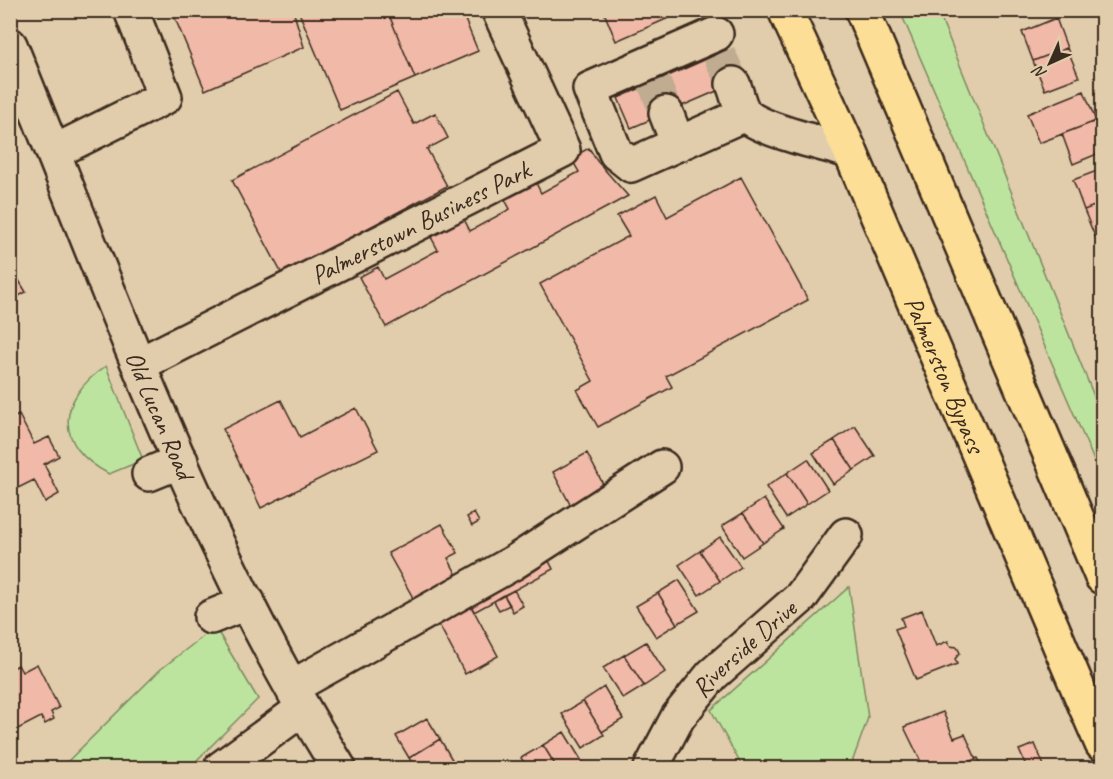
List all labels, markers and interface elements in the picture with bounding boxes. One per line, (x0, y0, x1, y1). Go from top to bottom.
north arrow (1020, 33, 1080, 93)
text: N (1027, 60, 1051, 83)
street label: Palmerstown Business Park (305, 152, 537, 291)
street label: Palmerston Bypass (897, 291, 993, 460)
street label: Old Lucan Road (118, 346, 204, 487)
street label: Riverside Drive (684, 591, 804, 704)

